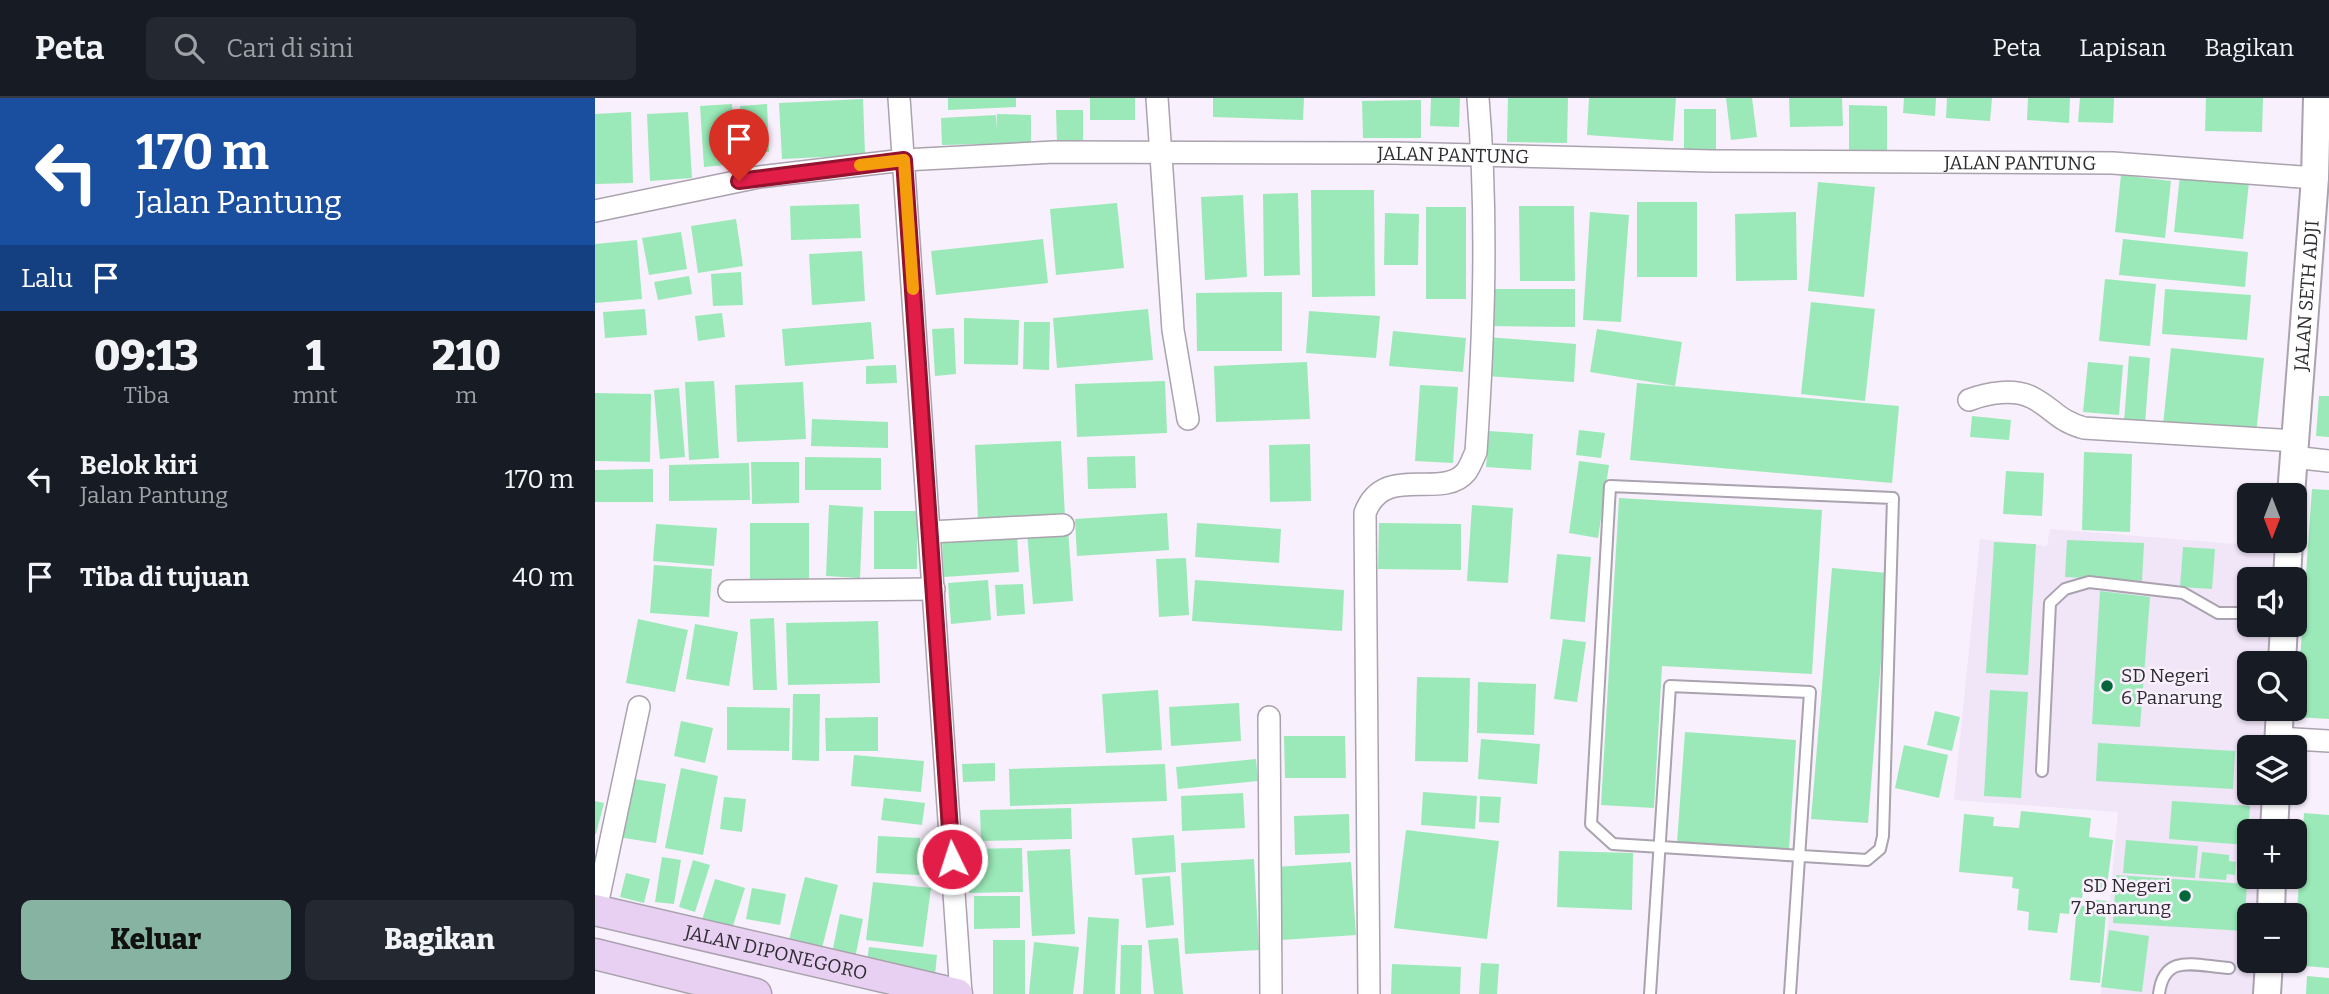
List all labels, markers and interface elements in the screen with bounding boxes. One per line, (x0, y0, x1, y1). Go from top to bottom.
search box (146, 17, 636, 80)
text: Peta (35, 28, 104, 68)
icon: search (170, 29, 208, 67)
text: Cari di sini (226, 33, 354, 64)
text: Peta (1993, 34, 2041, 62)
text: Lapisan (2079, 34, 2166, 62)
text: Bagikan (2204, 34, 2294, 62)
pin (709, 109, 769, 181)
icon: arrive (720, 120, 758, 158)
text: 170 m (136, 123, 269, 182)
icon: left (21, 126, 112, 217)
street label: JALAN PANTUNG (1376, 141, 1530, 168)
street label: JALAN PANTUNG (1943, 151, 2096, 174)
text: Jalan Pantung (136, 183, 342, 221)
street label: JALAN SETH ADJI (2289, 219, 2323, 373)
icon: arrive (87, 259, 125, 297)
text: Lalu (21, 263, 73, 294)
text: 09:13 (94, 331, 199, 381)
text: 1 (306, 331, 325, 381)
text: 210 (432, 331, 501, 381)
text: Tiba (124, 381, 169, 409)
text: mnt (293, 381, 338, 409)
text: m (455, 381, 477, 409)
text: Belok kiri (80, 450, 198, 481)
icon: left (21, 460, 59, 498)
text: 170 m (504, 464, 574, 495)
text: Jalan Pantung (80, 481, 228, 509)
north arrow (2237, 483, 2307, 553)
map controls (2237, 483, 2307, 973)
icon: arrive (21, 558, 59, 596)
text: Tiba di tujuan (80, 562, 249, 593)
text: 40 m (512, 562, 574, 593)
button: sound (2237, 567, 2307, 637)
button: search (2237, 651, 2307, 721)
place label: SD Negeri 6 Panarung (2121, 664, 2223, 709)
marker: SD Negeri 6 Panarung (2099, 678, 2115, 694)
button: layers (2237, 735, 2307, 805)
button: + (2237, 819, 2307, 889)
position arrow (915, 822, 989, 896)
place label: SD Negeri 7 Panarung (2071, 874, 2171, 919)
marker: SD Negeri 7 Panarung (2177, 888, 2193, 904)
button: Keluar (21, 900, 291, 980)
button: Bagikan (305, 900, 574, 980)
button: − (2237, 903, 2307, 973)
street label: JALAN DIPONEGORO (682, 920, 870, 984)

